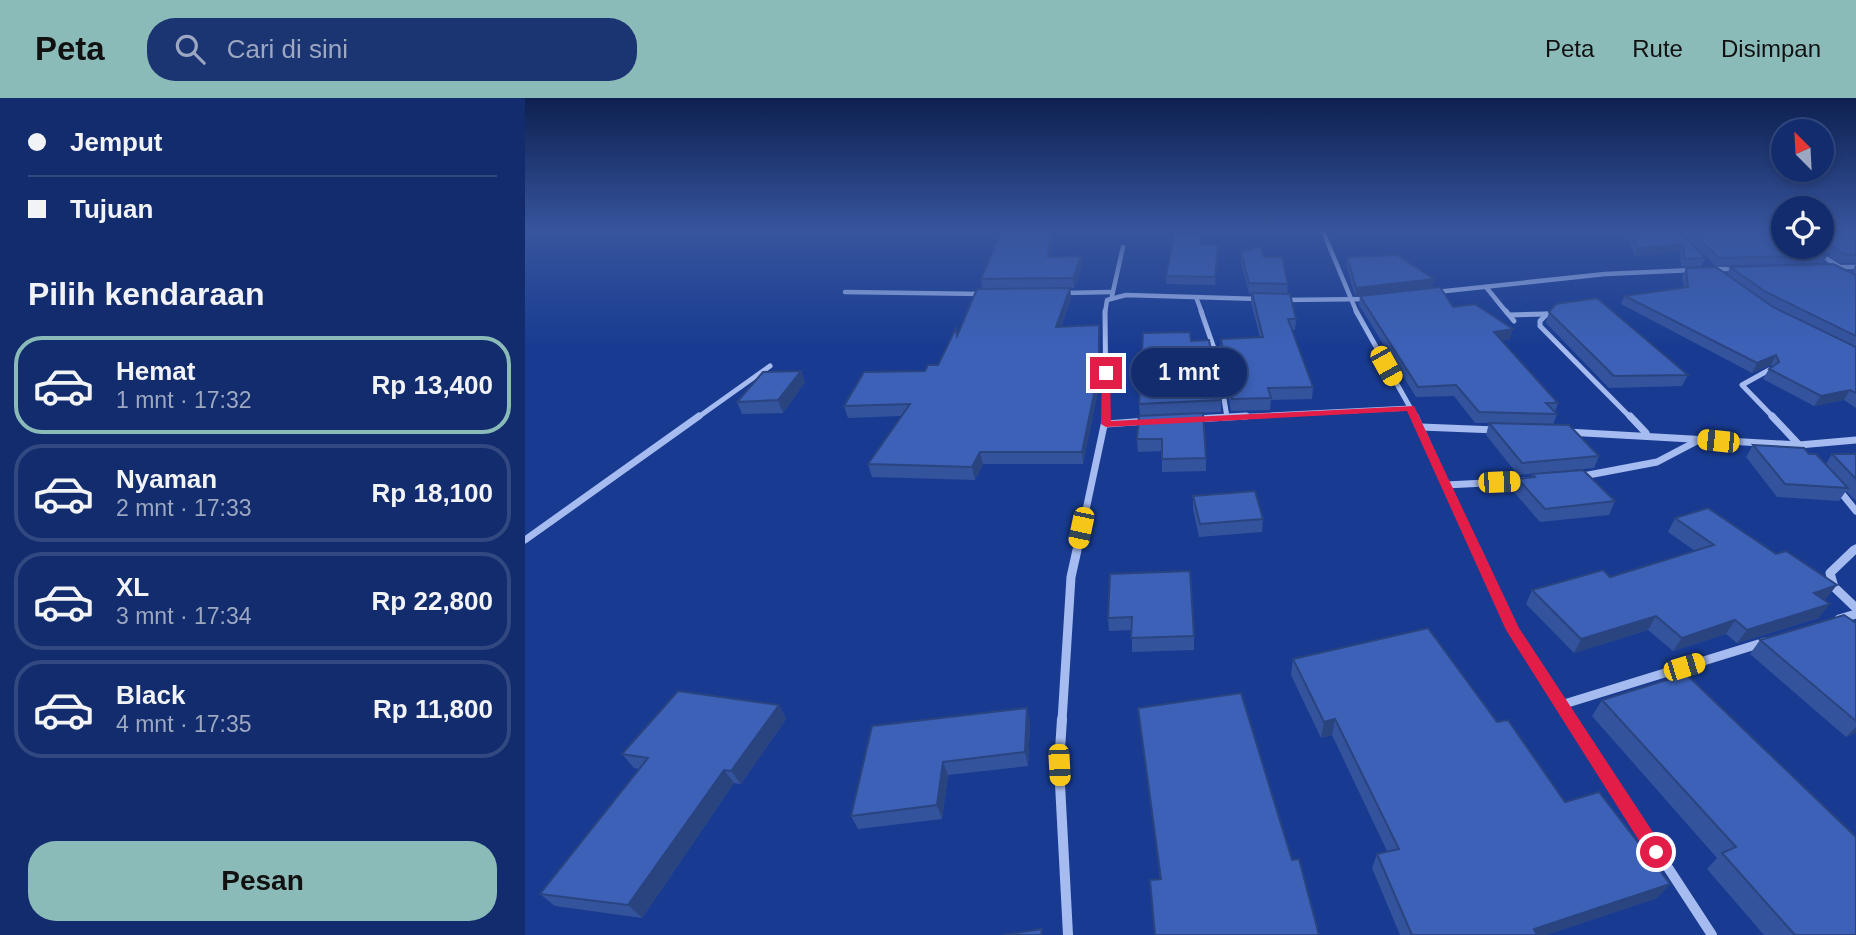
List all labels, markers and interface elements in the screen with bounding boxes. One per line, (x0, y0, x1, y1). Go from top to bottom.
search box (147, 18, 637, 81)
text: Peta (35, 30, 105, 67)
icon: search (171, 30, 209, 68)
text: Cari di sini (227, 34, 348, 64)
text: Peta (1545, 35, 1594, 62)
text: Rute (1632, 35, 1683, 62)
text: Disimpan (1721, 35, 1821, 62)
north arrow (1771, 119, 1834, 182)
map controls (1771, 119, 1834, 259)
text: Jemput (70, 127, 162, 157)
text: Tujuan (70, 194, 153, 224)
button: locate (1771, 196, 1834, 259)
text: Pilih kendaraan (28, 276, 265, 312)
car (1367, 343, 1406, 389)
callout: 1 mnt (1131, 348, 1246, 398)
icon: car (32, 354, 95, 417)
text: Hemat (116, 356, 195, 386)
route end (1090, 357, 1122, 389)
text: 1 mnt (1158, 359, 1220, 385)
text: Rp 13,400 (372, 370, 493, 400)
text: 1 mnt · 17:32 (116, 387, 252, 413)
car (1697, 428, 1740, 454)
icon: car (32, 462, 95, 525)
text: Nyaman (116, 464, 217, 494)
car (1478, 471, 1521, 493)
text: Rp 18,100 (372, 478, 493, 508)
text: 2 mnt · 17:33 (116, 495, 252, 521)
car (1067, 505, 1096, 551)
icon: car (32, 570, 95, 633)
text: XL (116, 572, 149, 602)
text: Rp 22,800 (372, 586, 493, 616)
text: 3 mnt · 17:34 (116, 603, 252, 629)
car (1661, 651, 1708, 683)
icon: car (32, 678, 95, 741)
text: Black (116, 680, 185, 710)
text: Rp 11,800 (373, 694, 493, 724)
text: 4 mnt · 17:35 (116, 711, 252, 737)
car (1048, 743, 1071, 787)
route start (1640, 836, 1672, 868)
button: Pesan (28, 841, 497, 921)

